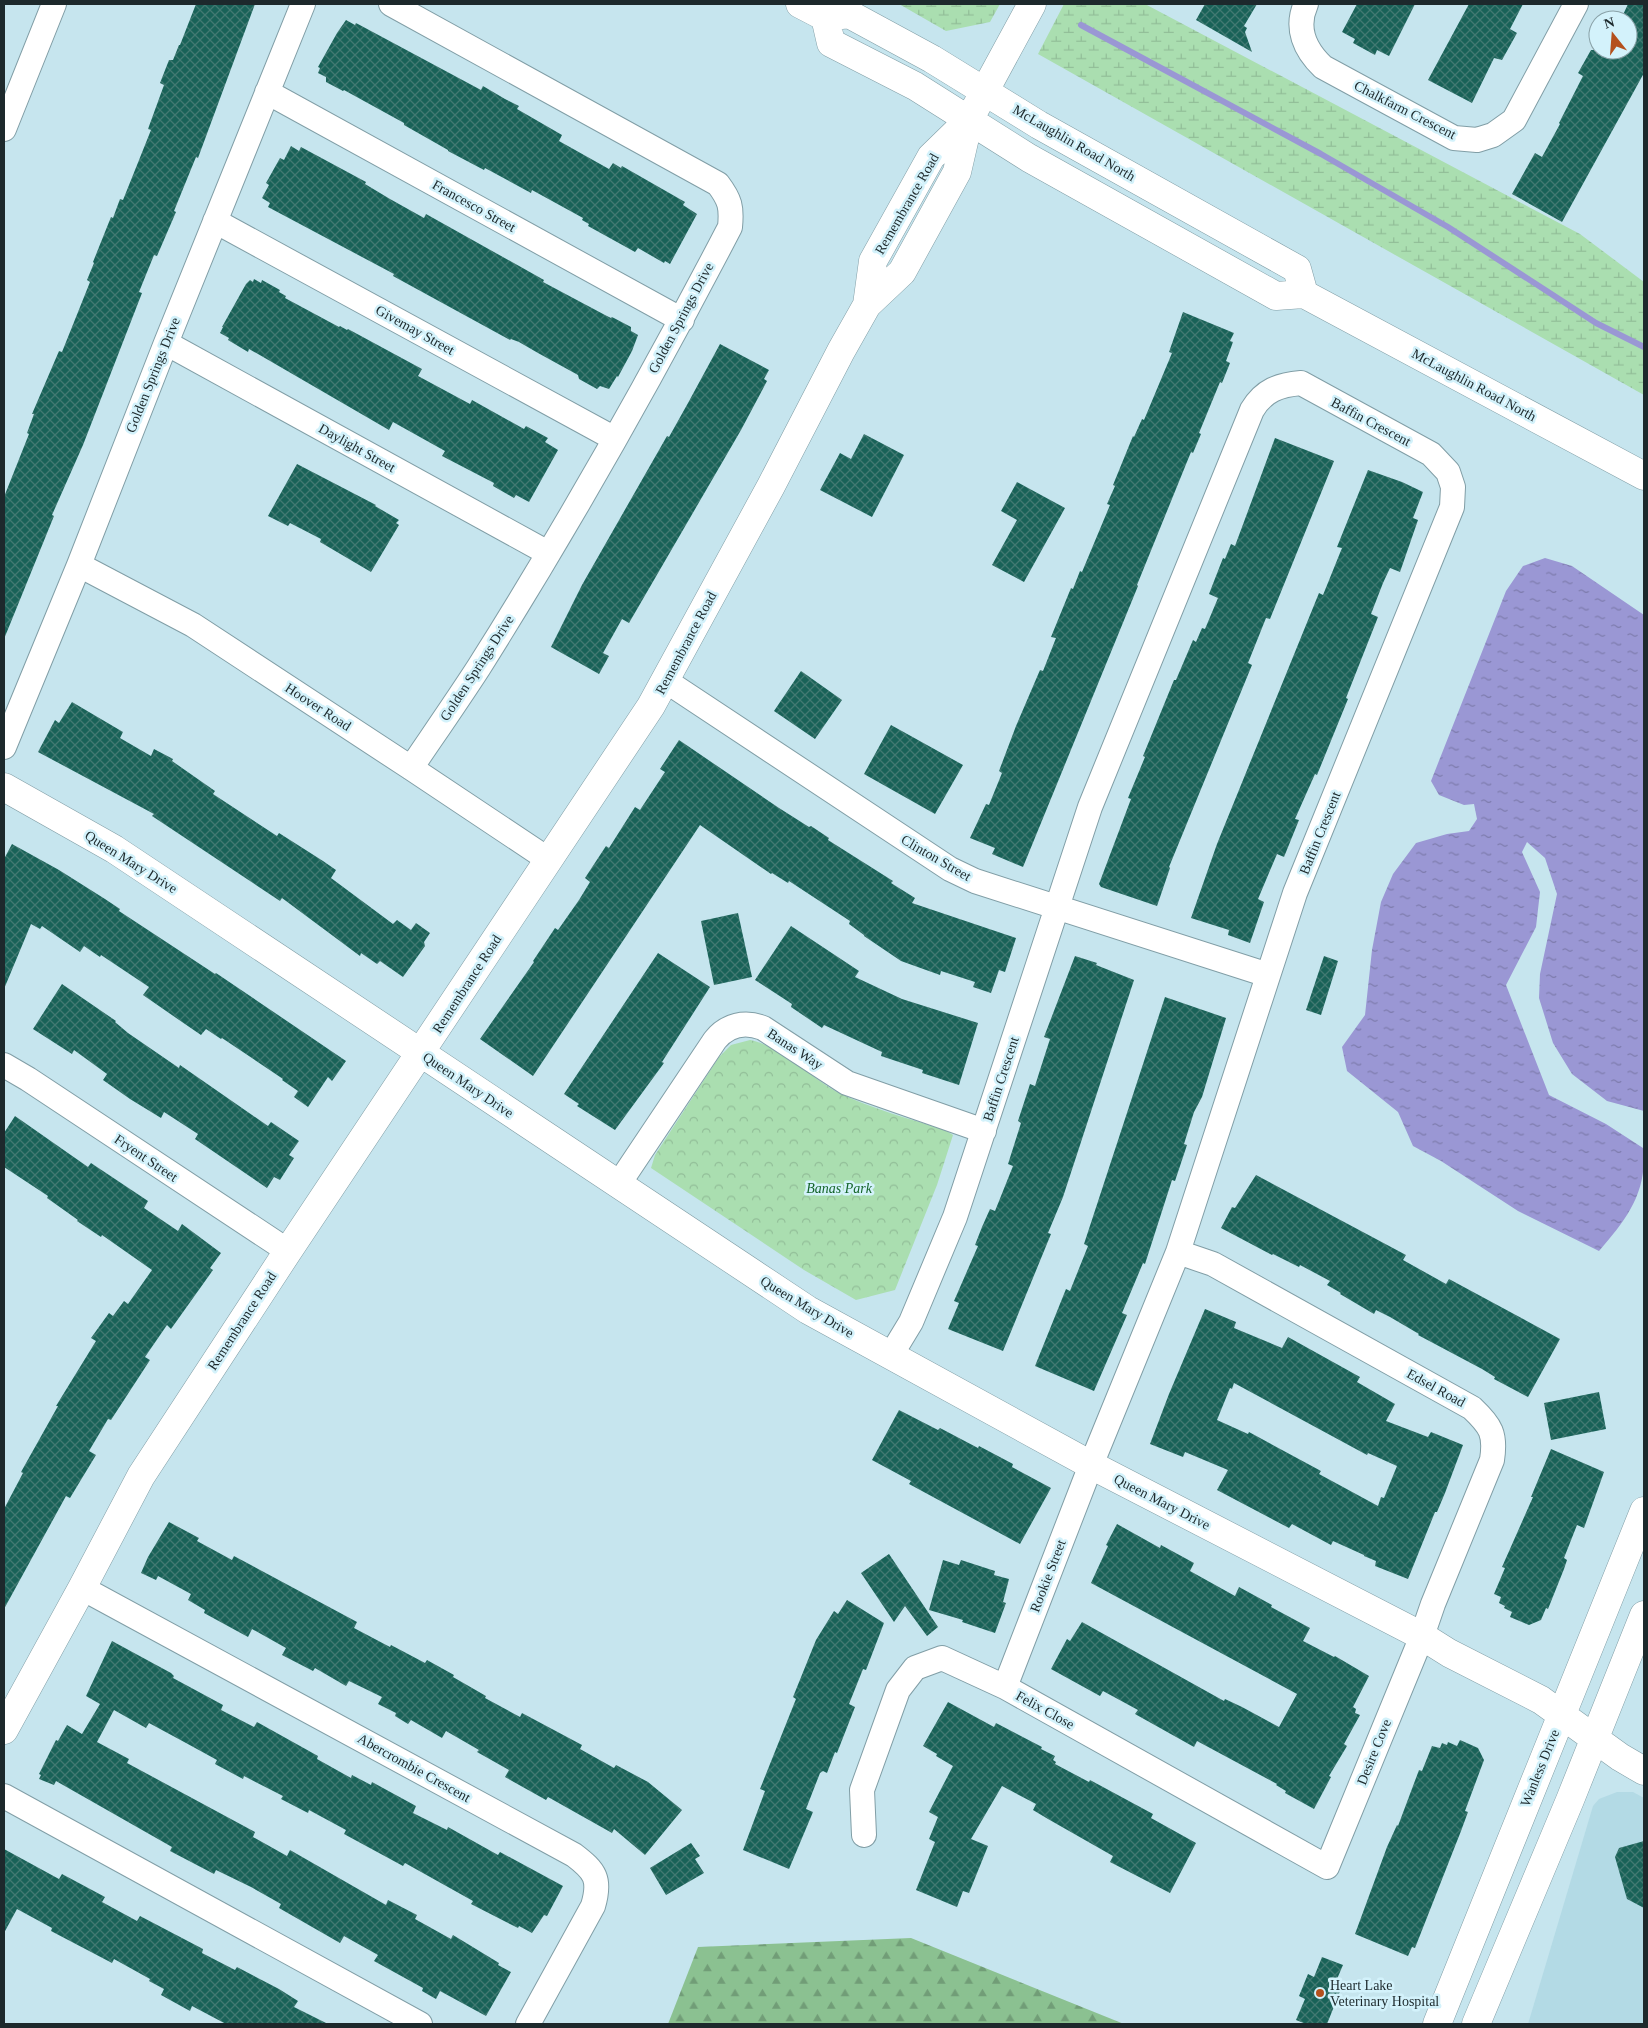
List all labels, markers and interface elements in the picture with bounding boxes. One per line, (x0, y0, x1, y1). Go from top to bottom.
north arrow (1588, 10, 1638, 60)
text: N (1602, 14, 1616, 32)
street label: Chalkfarm Crescent (1352, 78, 1459, 142)
street label: McLaughlin Road North (1010, 102, 1138, 184)
street label: Remembrance Road (872, 151, 942, 257)
street label: Francesco Street (430, 177, 518, 235)
street label: Golden Springs Drive (646, 260, 716, 376)
street label: Givemay Street (373, 302, 457, 358)
street label: Golden Springs Drive (123, 315, 183, 435)
street label: McLaughlin Road North (1409, 346, 1539, 424)
street label: Baffin Crescent (1329, 395, 1413, 449)
street label: Daylight Street (316, 421, 398, 475)
street label: Remembrance Road (653, 589, 719, 697)
street label: Golden Springs Drive (437, 612, 517, 724)
street label: Hoover Road (282, 680, 354, 734)
street label: Baffin Crescent (1297, 789, 1343, 877)
street label: Queen Mary Drive (82, 828, 180, 896)
street label: Clinton Street (898, 832, 974, 884)
street label: Remembrance Road (430, 932, 504, 1036)
street label: Banas Way (765, 1026, 825, 1072)
street label: Baffin Crescent (980, 1035, 1022, 1123)
street label: Queen Mary Drive (420, 1049, 516, 1121)
street label: Fryent Street (112, 1131, 180, 1185)
park label: Banas Park (806, 1181, 873, 1196)
street label: Remembrance Road (205, 1269, 279, 1373)
street label: Queen Mary Drive (758, 1273, 856, 1341)
street label: Edsel Road (1404, 1366, 1468, 1410)
street label: Queen Mary Drive (1111, 1471, 1213, 1533)
street label: Rookie Street (1027, 1537, 1069, 1614)
street label: Felix Close (1013, 1688, 1077, 1732)
street label: Desire Cove (1354, 1717, 1394, 1787)
street label: Wanless Drive (1518, 1727, 1562, 1809)
street label: Abercrombie Crescent (355, 1731, 473, 1805)
place label: Heart Lake Veterinary Hospital (1330, 1978, 1439, 2009)
marker: Heart Lake Veterinary Hospital (1314, 1987, 1326, 1999)

